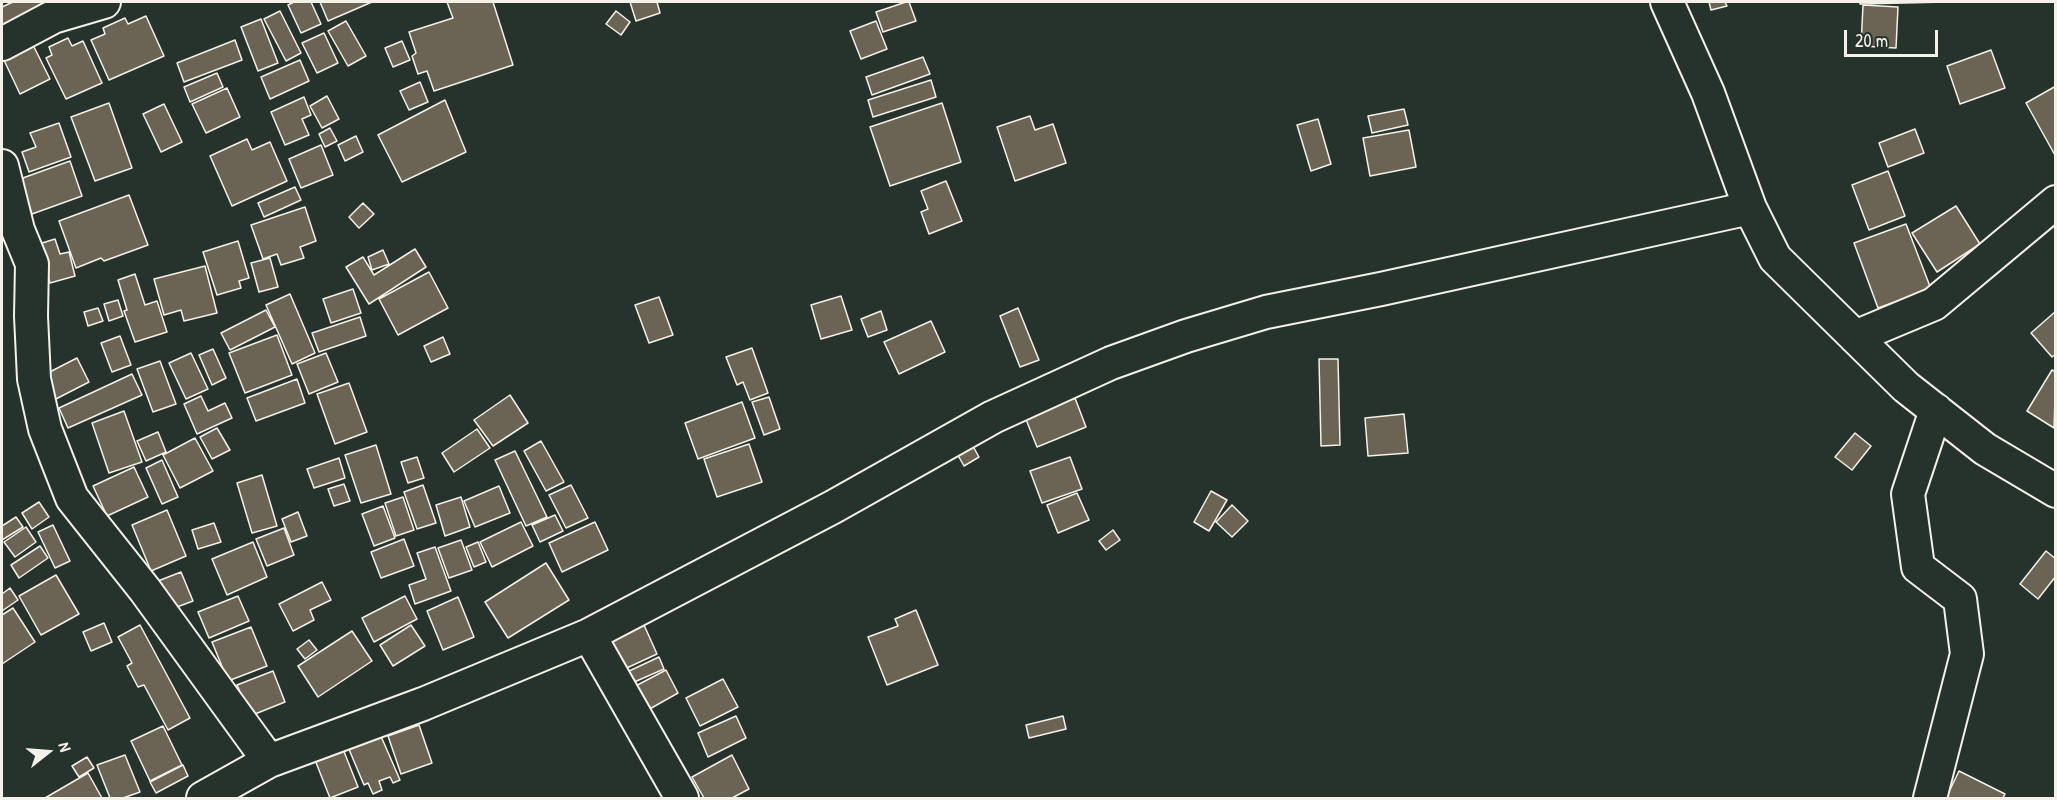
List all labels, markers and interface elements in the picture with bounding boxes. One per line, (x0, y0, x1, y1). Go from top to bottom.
scale bar (1847, 18, 1942, 56)
text: 20 m (1855, 28, 1888, 53)
north arrow (18, 722, 78, 782)
text: N (53, 739, 77, 754)

